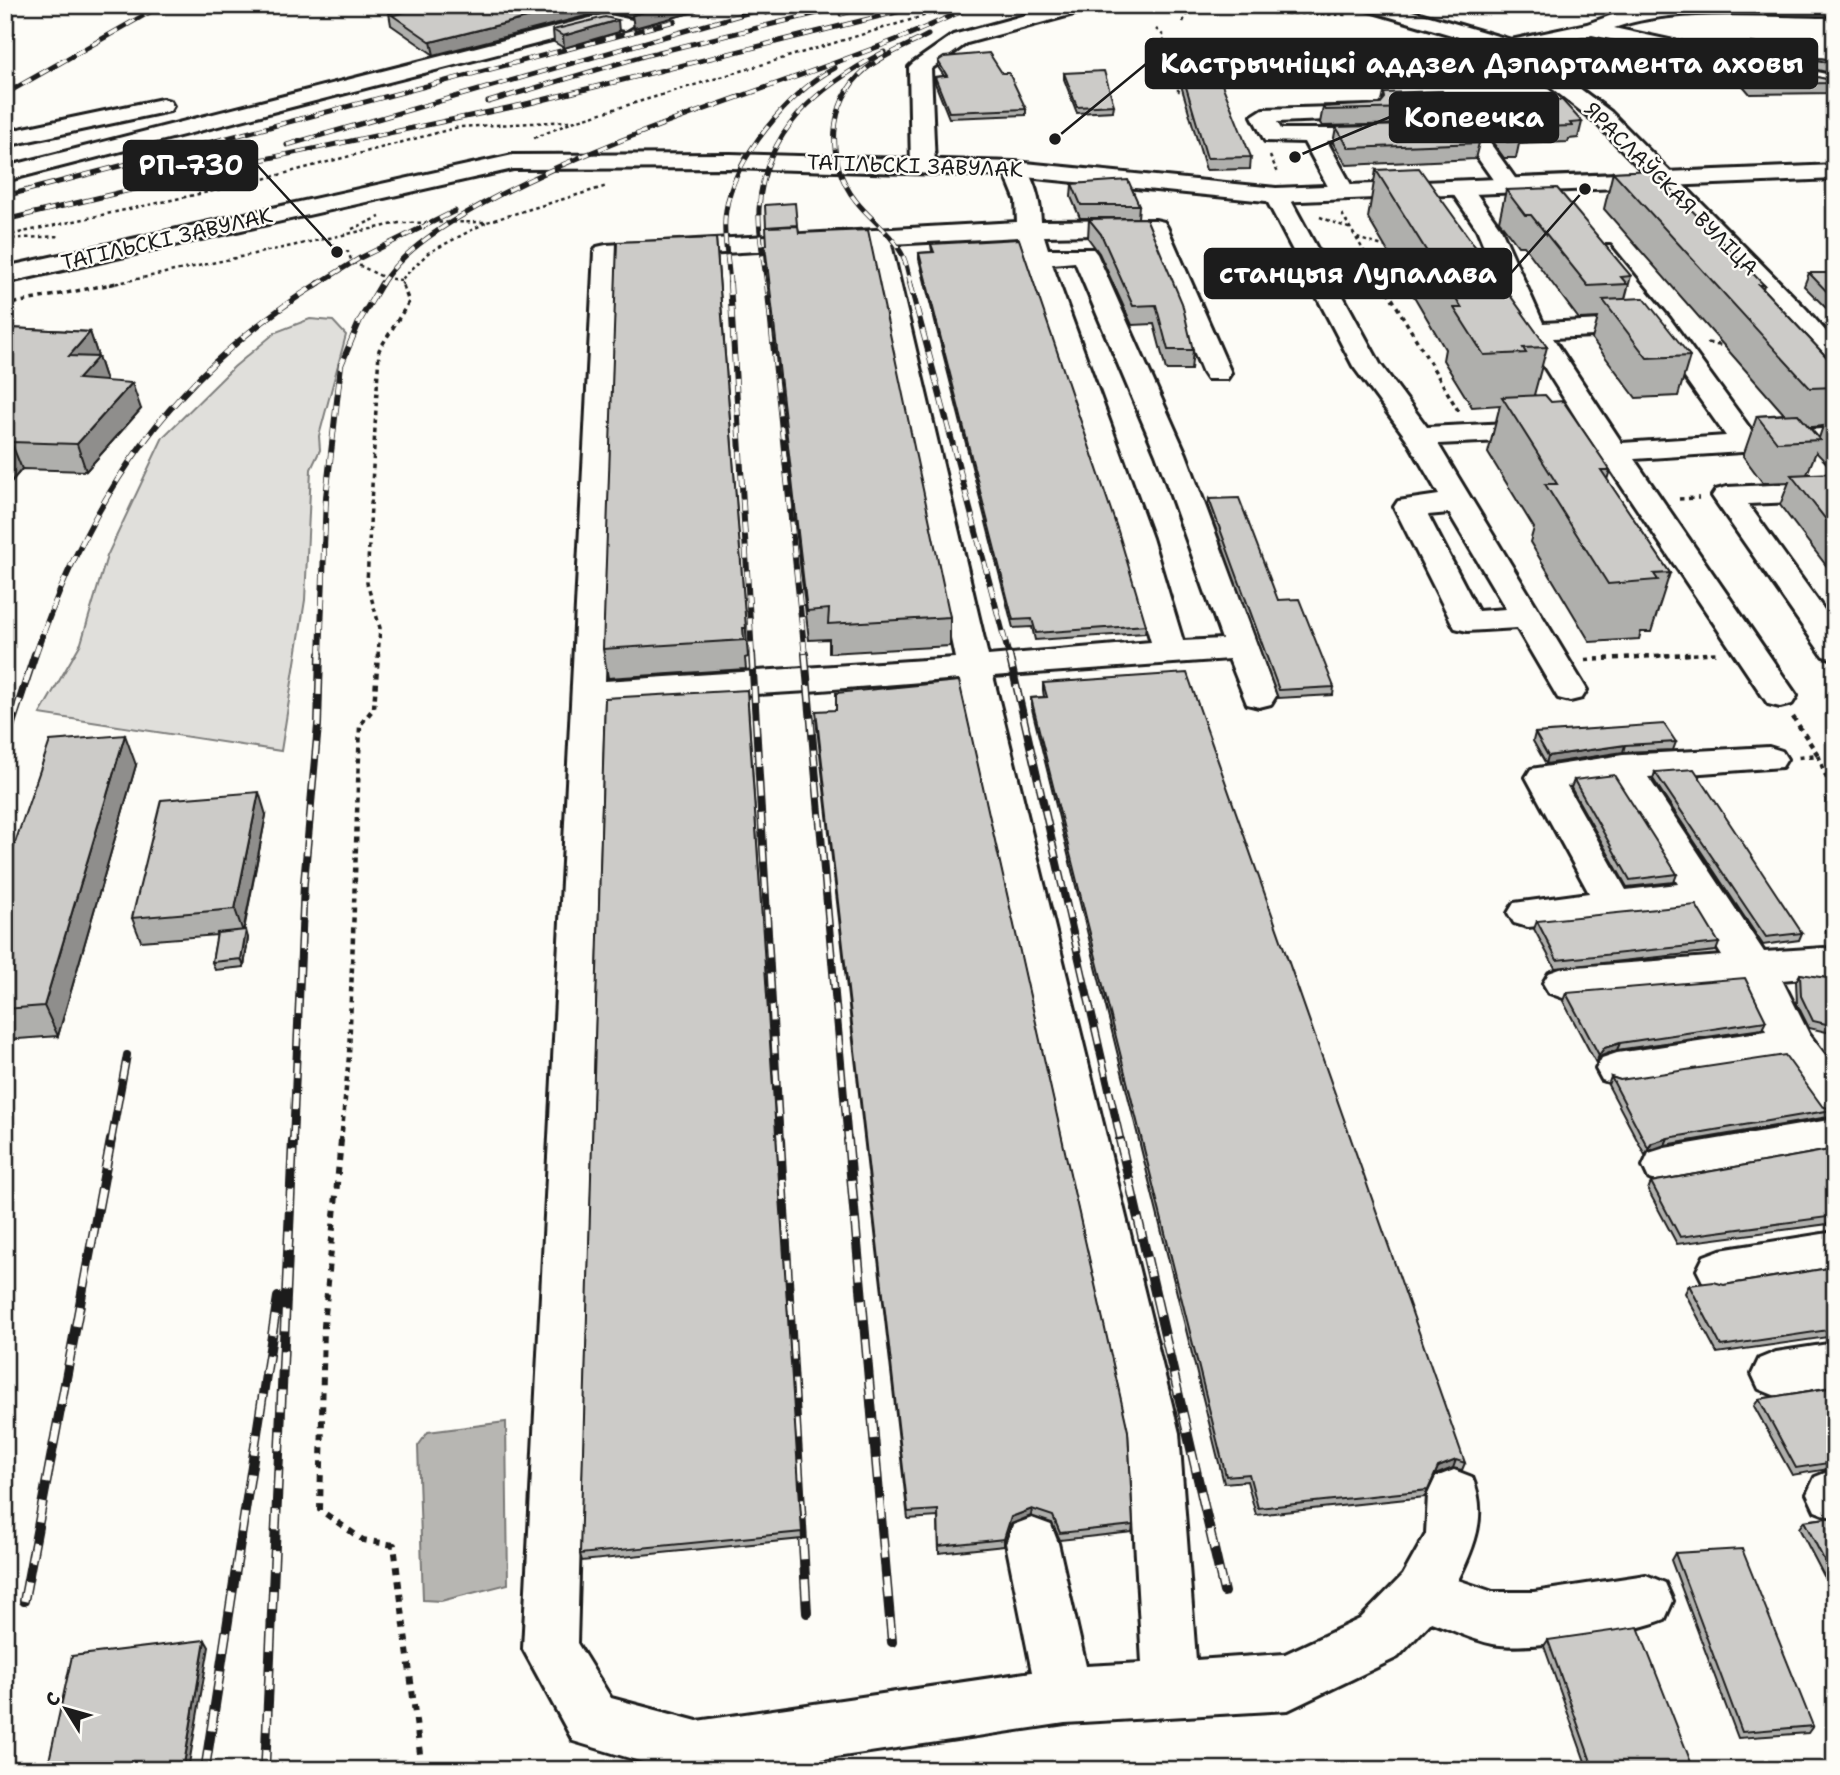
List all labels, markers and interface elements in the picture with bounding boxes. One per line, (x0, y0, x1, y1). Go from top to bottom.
callout: Кастрычніцкі аддзел Дэпартамента аховы (1146, 39, 1817, 88)
text: Кастрычніцкі аддзел Дэпартамента аховы (1160, 44, 1804, 82)
callout: Копеечка (1390, 93, 1558, 142)
street label: ЯРАСЛАЎСКАЯ ВУЛІЦА (1578, 96, 1764, 282)
text: Копеечка (1404, 98, 1544, 136)
callout: РП-730 (124, 141, 257, 190)
text: РП-730 (138, 146, 244, 184)
street label: ТАГІЛЬСКІ ЗАВУЛАК (807, 148, 1024, 184)
street label: ТАГІЛЬСКІ ЗАВУЛАК (59, 201, 276, 277)
callout: станцыя Лупалава (1205, 249, 1511, 298)
text: станцыя Лупалава (1219, 254, 1497, 292)
north arrow (32, 1674, 102, 1744)
text: С (39, 1687, 66, 1711)

